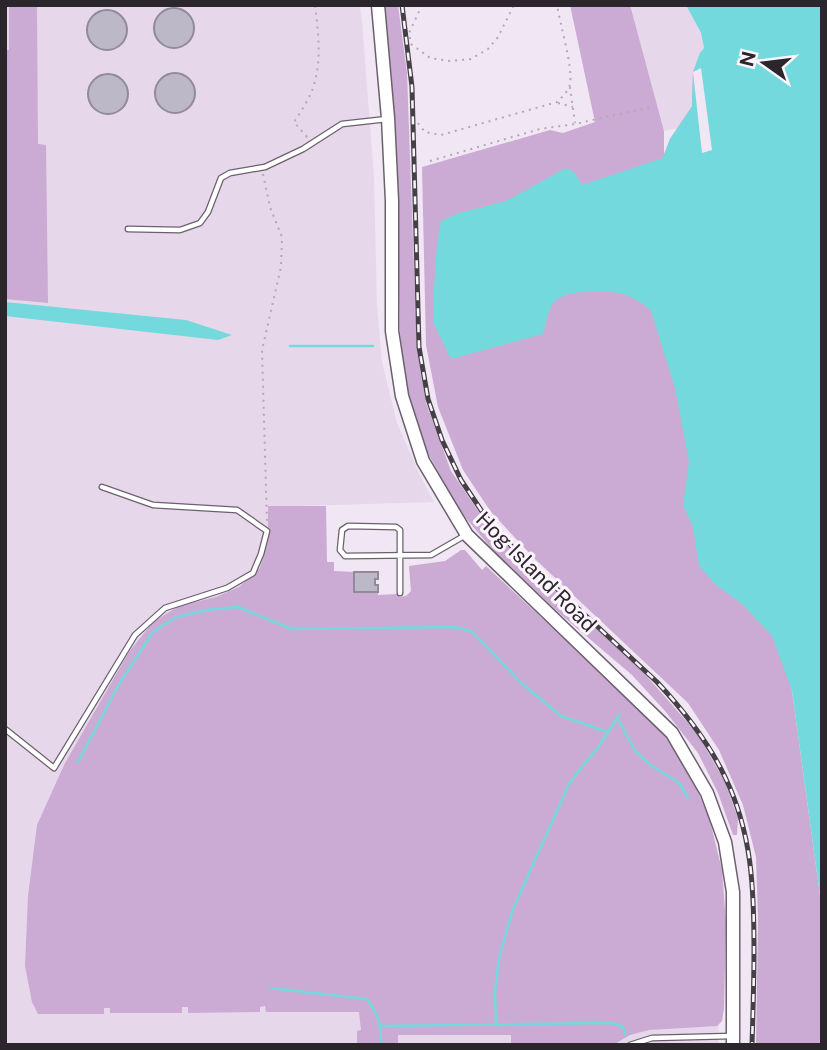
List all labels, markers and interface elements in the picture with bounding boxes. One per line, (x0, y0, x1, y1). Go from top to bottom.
north arrow (729, 28, 799, 98)
text: N (735, 49, 760, 69)
street label: Hog Island Road (471, 506, 602, 637)

